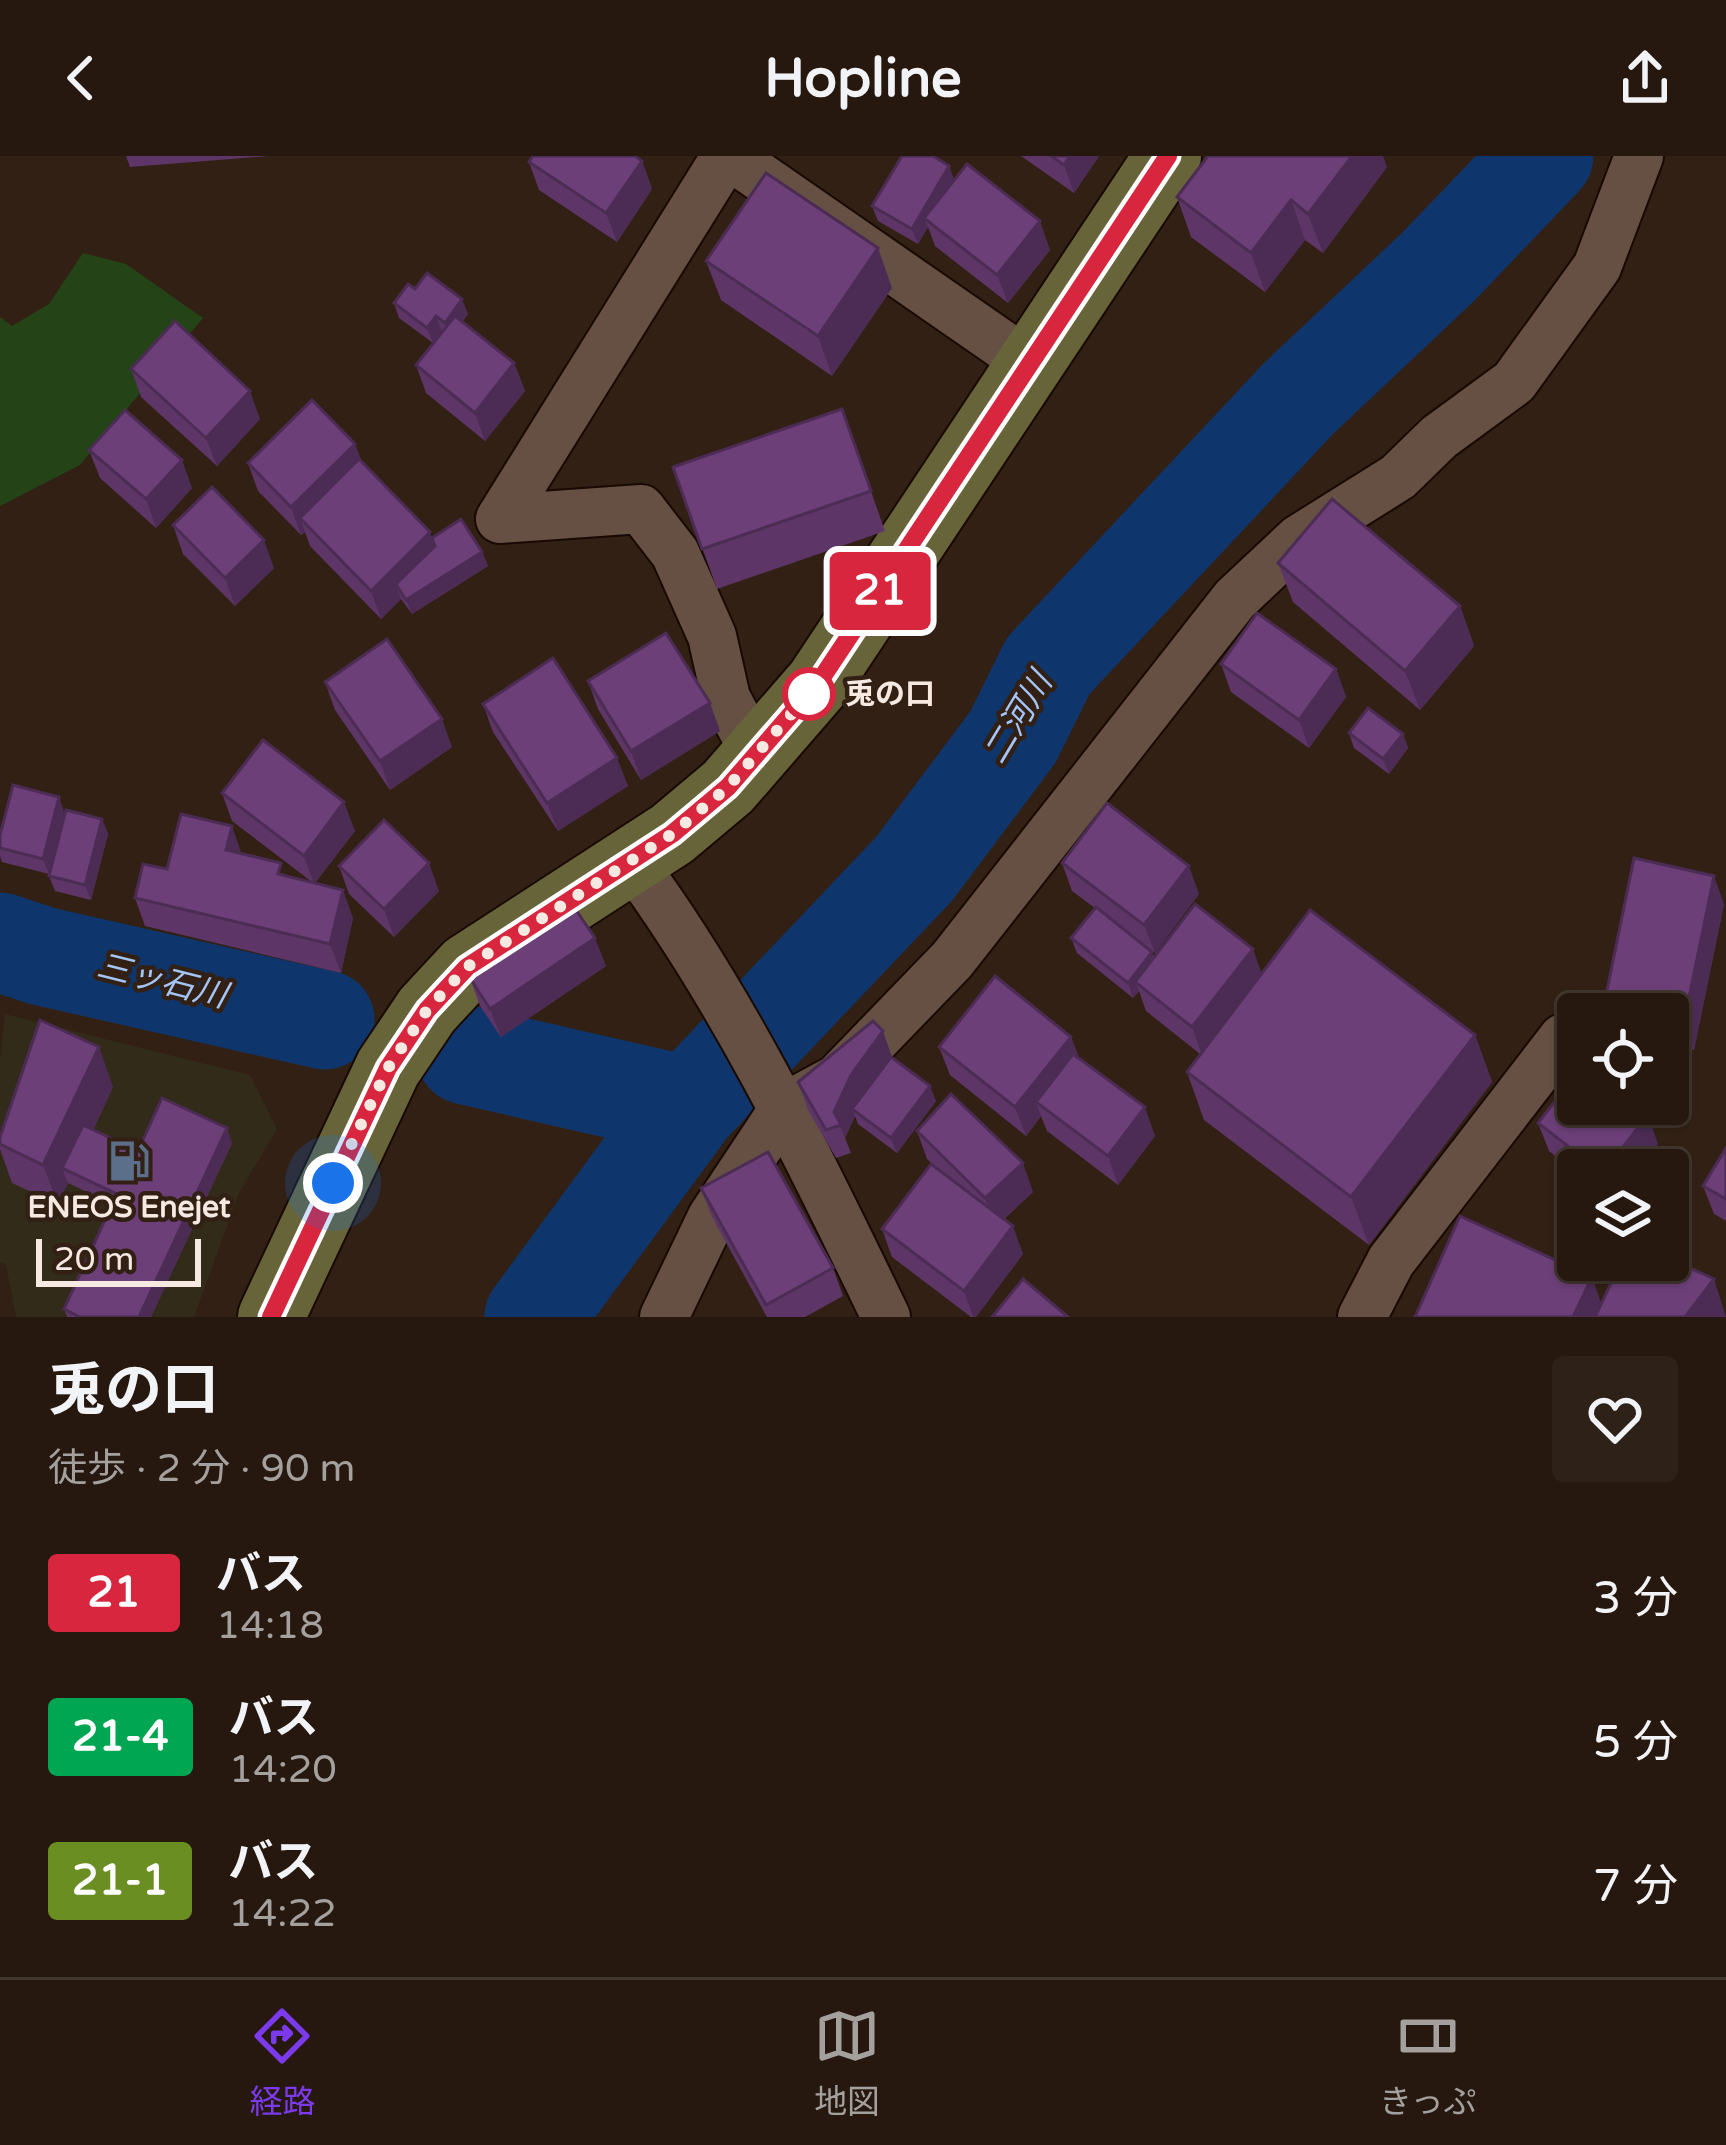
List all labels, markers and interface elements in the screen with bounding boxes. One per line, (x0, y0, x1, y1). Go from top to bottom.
icon: back (48, 45, 114, 111)
icon: share (1612, 45, 1678, 111)
text: Hopline (764, 46, 962, 111)
line badge: 21 (826, 552, 934, 630)
text: 21 (854, 565, 906, 616)
water label: 二河川 (976, 663, 1062, 770)
marker: 兎の口 (784, 669, 834, 719)
place label: 兎の口 (845, 676, 935, 713)
water label: 三ッ石川 (93, 946, 234, 1017)
map controls (1557, 993, 1689, 1281)
button: locate (1557, 993, 1689, 1125)
fuel station icon: ENEOS Enejet (106, 1138, 152, 1184)
button: layers (1557, 1149, 1689, 1281)
your location (303, 1153, 363, 1213)
place label: ENEOS Enejet (27, 1189, 231, 1226)
scale bar (36, 1233, 201, 1286)
text: 20 m (54, 1240, 134, 1279)
button: heart (1552, 1356, 1678, 1482)
text: 兎の口 (48, 1357, 219, 1425)
text: 徒歩 · 2 分 · 90 m (48, 1445, 355, 1492)
text: バス (216, 1548, 306, 1602)
text: 21 (88, 1567, 140, 1618)
text: 3 分 (1593, 1572, 1678, 1626)
text: 14:18 (216, 1602, 324, 1649)
text: バス (229, 1692, 319, 1746)
text: 21-4 (72, 1711, 169, 1762)
text: 5 分 (1593, 1716, 1678, 1770)
text: 14:20 (229, 1746, 337, 1793)
text: バス (228, 1836, 318, 1890)
text: 21-1 (72, 1855, 168, 1906)
text: 7 分 (1593, 1860, 1678, 1914)
text: 14:22 (228, 1890, 336, 1937)
tab: 経路 (249, 2003, 315, 2123)
tab: 地図 (814, 2003, 880, 2123)
tab: きっぷ (1379, 2003, 1477, 2123)

